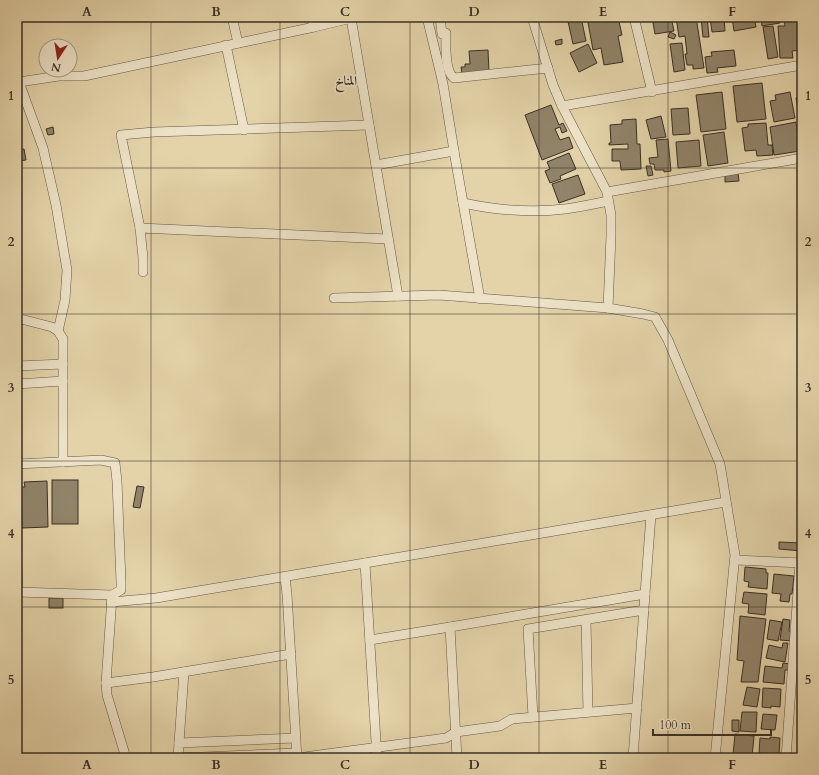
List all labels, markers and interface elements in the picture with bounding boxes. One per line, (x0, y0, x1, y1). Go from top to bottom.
text: A (82, 3, 92, 21)
text: B (211, 3, 221, 21)
text: C (340, 3, 350, 21)
text: D (468, 3, 480, 21)
text: E (599, 3, 607, 21)
text: F (728, 3, 736, 21)
north arrow (38, 38, 78, 78)
text: N (49, 59, 62, 76)
district label: المناخ (335, 72, 357, 93)
text: 1 (8, 87, 14, 105)
text: 1 (805, 87, 811, 105)
text: 2 (8, 233, 15, 251)
text: 2 (805, 233, 812, 251)
text: 3 (8, 379, 15, 397)
text: 3 (805, 379, 812, 397)
text: 4 (8, 525, 15, 543)
text: 4 (805, 525, 812, 543)
text: 5 (8, 671, 14, 689)
text: 5 (805, 671, 811, 689)
scale bar (653, 711, 771, 737)
text: 100 m (659, 717, 692, 733)
text: A (82, 756, 92, 774)
text: B (211, 756, 221, 774)
text: C (340, 756, 350, 774)
text: D (468, 756, 480, 774)
text: E (599, 756, 607, 774)
text: F (728, 756, 736, 774)

